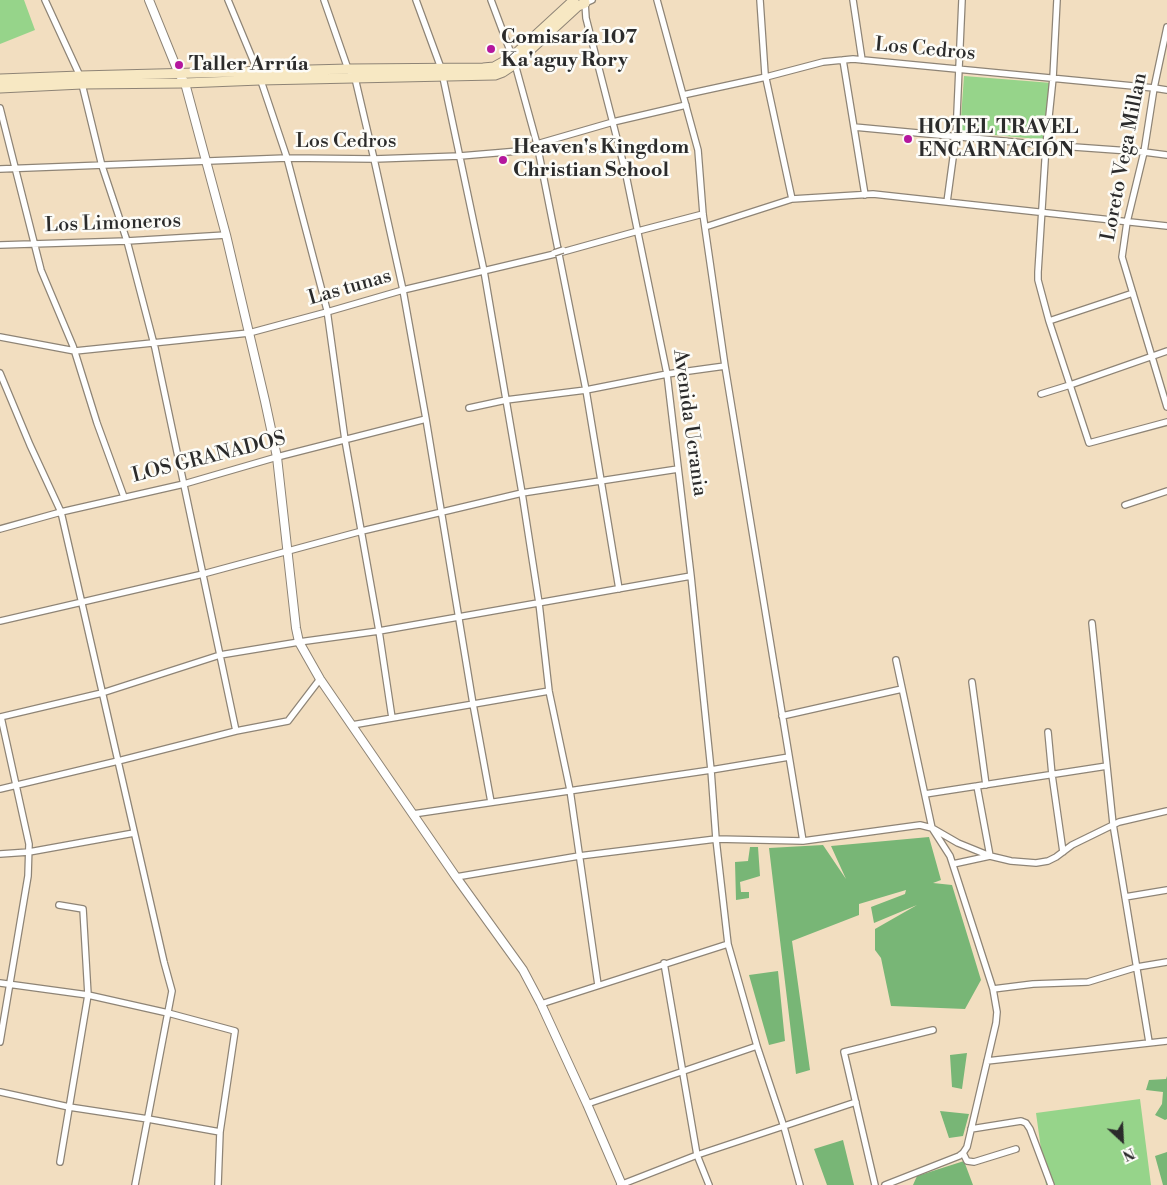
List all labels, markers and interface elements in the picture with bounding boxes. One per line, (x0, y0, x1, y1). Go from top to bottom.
place label: Comisaría 107 Ka'aguy Rory (501, 26, 637, 73)
street label: Los Cedros (874, 34, 976, 66)
marker: Comisaría 107 Ka'aguy Rory (485, 43, 497, 55)
place label: Taller Arrúa (189, 53, 308, 77)
marker: Taller Arrúa (173, 59, 185, 71)
street label: Loreto Vega Millan (1097, 71, 1153, 243)
place label: HOTEL TRAVEL ENCARNACIÓN (918, 116, 1078, 163)
street label: Los Cedros (296, 130, 396, 154)
marker: HOTEL TRAVEL ENCARNACIÓN (902, 133, 914, 145)
place label: Heaven's Kingdom Christian School (513, 136, 689, 183)
marker: Heaven's Kingdom Christian School (497, 154, 509, 166)
street label: Los Limoneros (44, 210, 182, 238)
street label: Las tunas (306, 265, 394, 311)
street label: Avenida Ucrania (667, 348, 711, 498)
street label: LOS GRANADOS (130, 427, 288, 489)
north arrow (1097, 1115, 1147, 1165)
text: N (1120, 1143, 1137, 1164)

